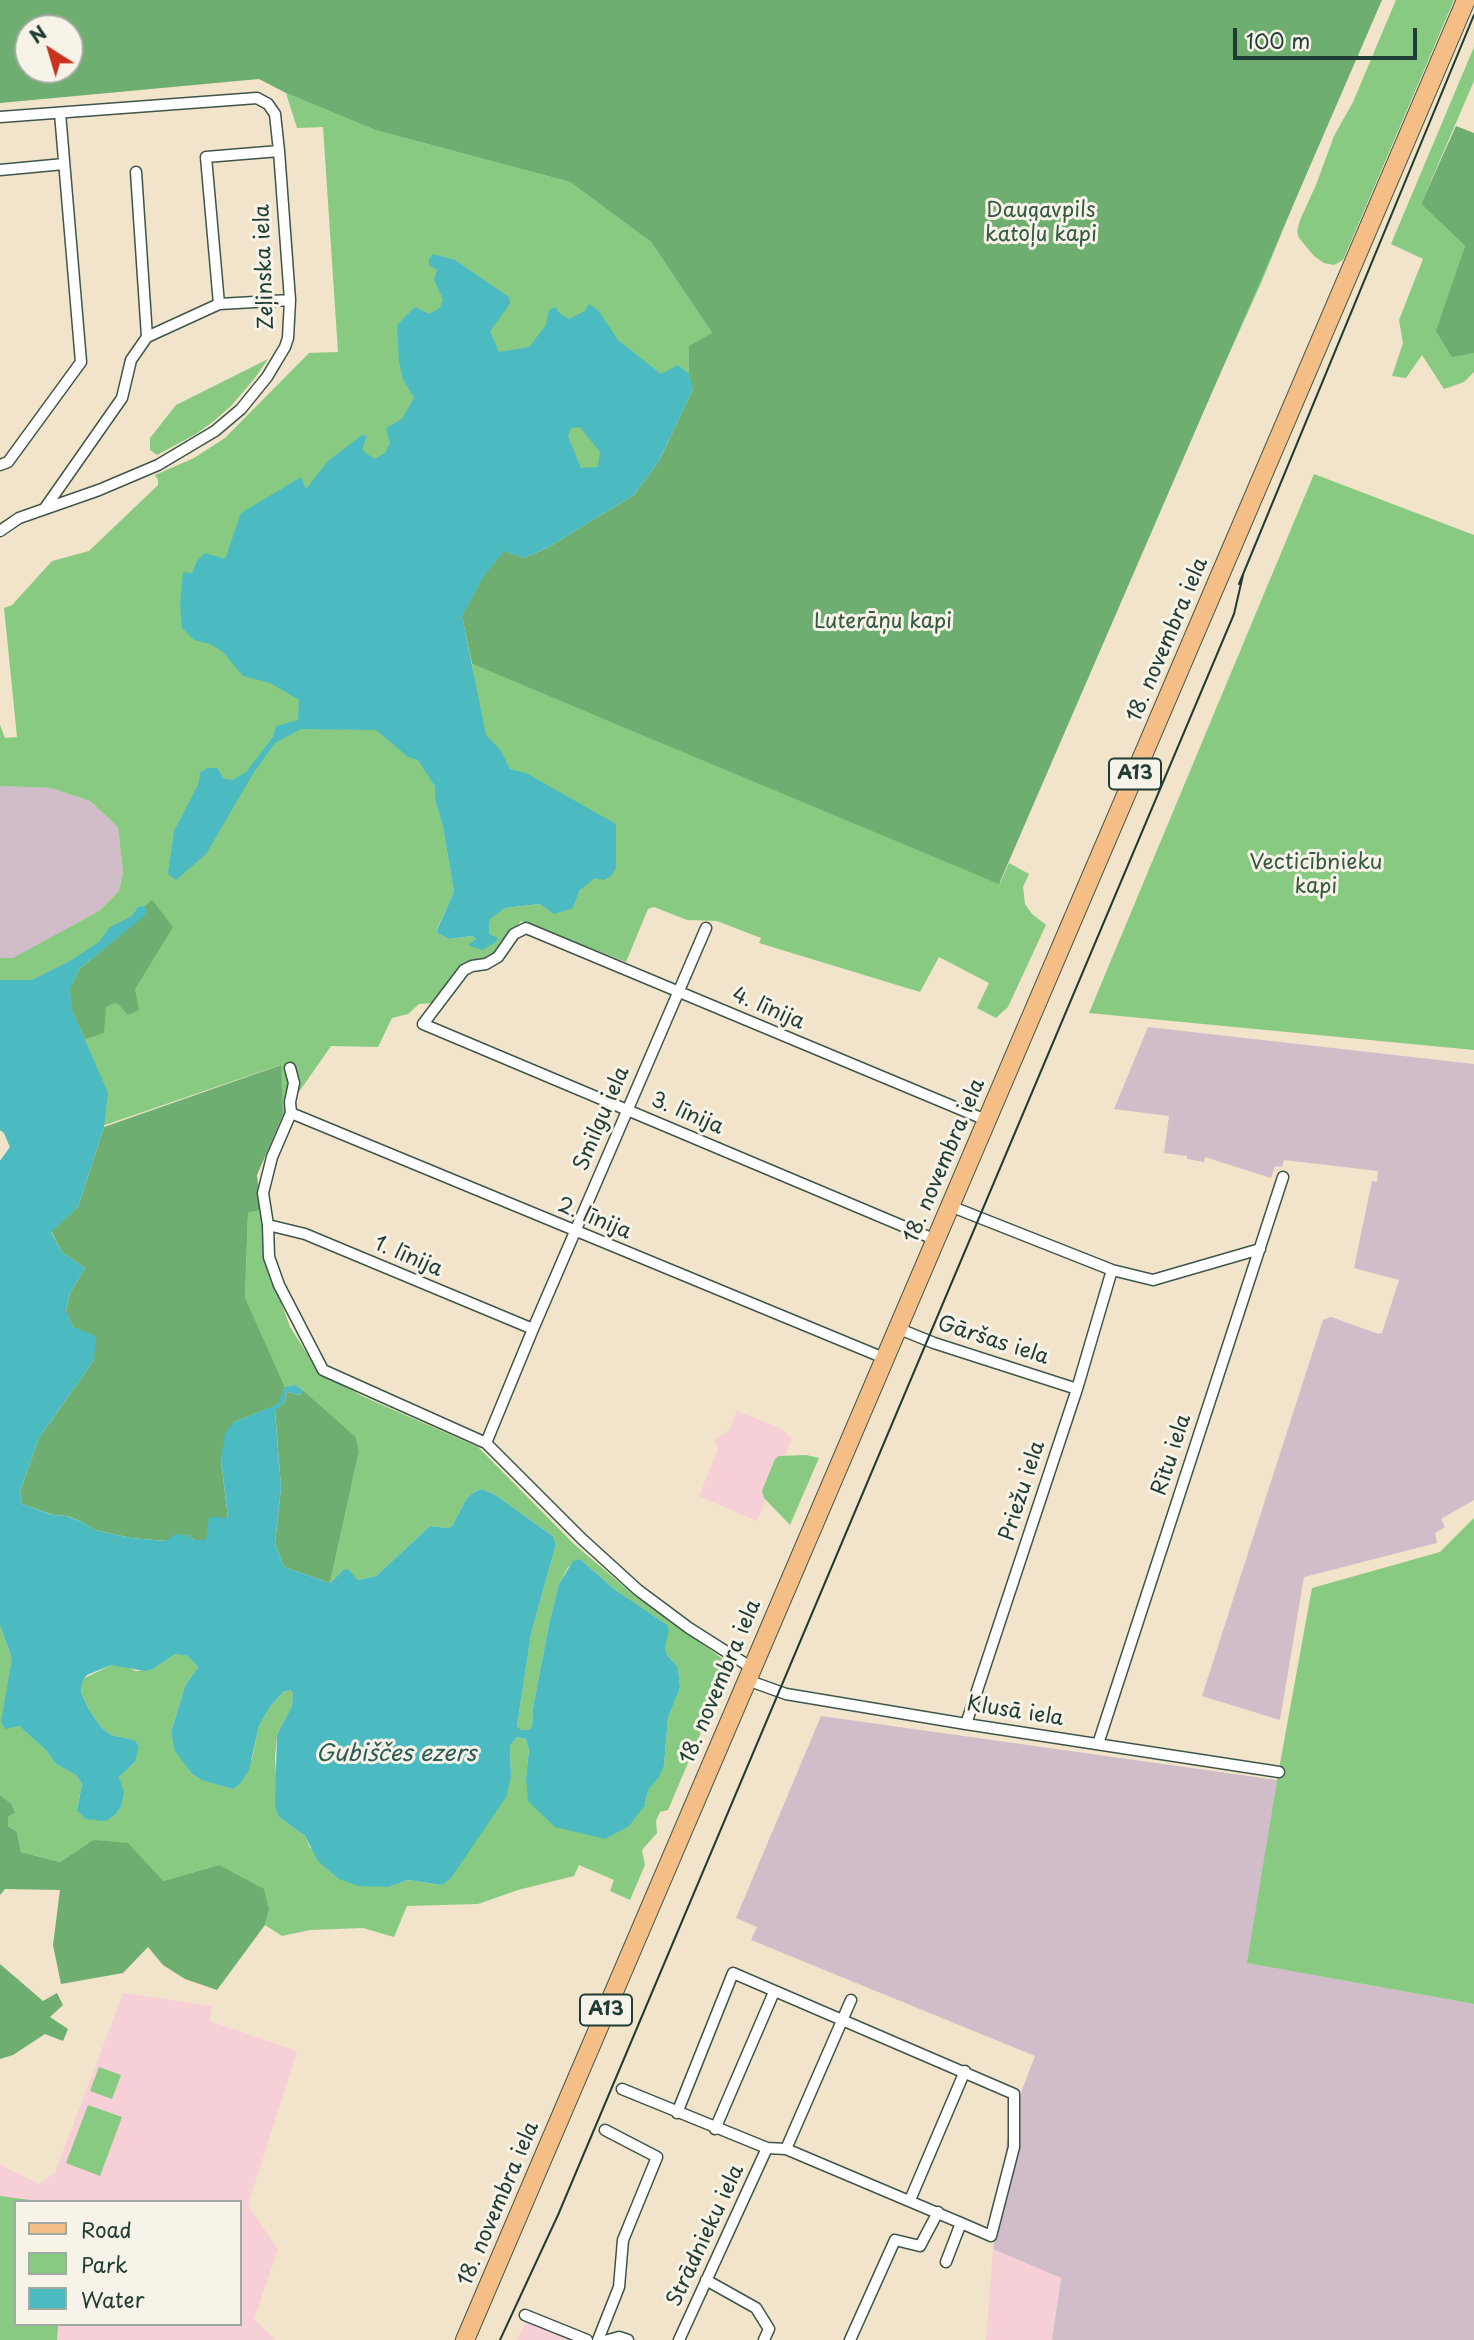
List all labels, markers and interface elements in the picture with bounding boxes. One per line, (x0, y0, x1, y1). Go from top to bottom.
north arrow (14, 14, 84, 84)
scale bar (1236, 14, 1420, 58)
text: N (23, 18, 52, 50)
text: 100 m (1246, 24, 1310, 56)
park label: Daugavpils katoļu kapi (985, 198, 1097, 248)
street label: Zeļinska iela (250, 204, 280, 330)
street label: 18. novembra iela (1122, 554, 1214, 726)
park label: Luterāņu kapi (814, 609, 952, 635)
road number: A13 (1109, 758, 1161, 790)
park label: Vecticībnieku kapi (1250, 850, 1382, 900)
street label: 4. līnija (728, 982, 808, 1036)
street label: Smilgu iela (569, 1063, 635, 1175)
street label: 18. novembra iela (899, 1075, 991, 1247)
street label: 3. līnija (647, 1088, 727, 1140)
street label: 2. līnija (553, 1193, 635, 1245)
street label: 1. līnija (370, 1231, 446, 1283)
street label: Gāršas iela (934, 1311, 1052, 1371)
street label: Rītu iela (1147, 1411, 1197, 1499)
street label: Priežu iela (995, 1438, 1051, 1544)
street label: 18. novembra iela (675, 1596, 767, 1768)
street label: Klusā iela (965, 1692, 1065, 1732)
water label: Gubiščes ezers (316, 1741, 476, 1769)
road number: A13 (580, 1994, 632, 2026)
street label: 18. novembra iela (453, 2118, 545, 2290)
street label: Strādnieku iela (662, 2161, 750, 2311)
legend (14, 2200, 242, 2326)
text: Road (81, 2213, 132, 2245)
text: Park (81, 2248, 128, 2280)
text: Water (81, 2283, 144, 2315)

